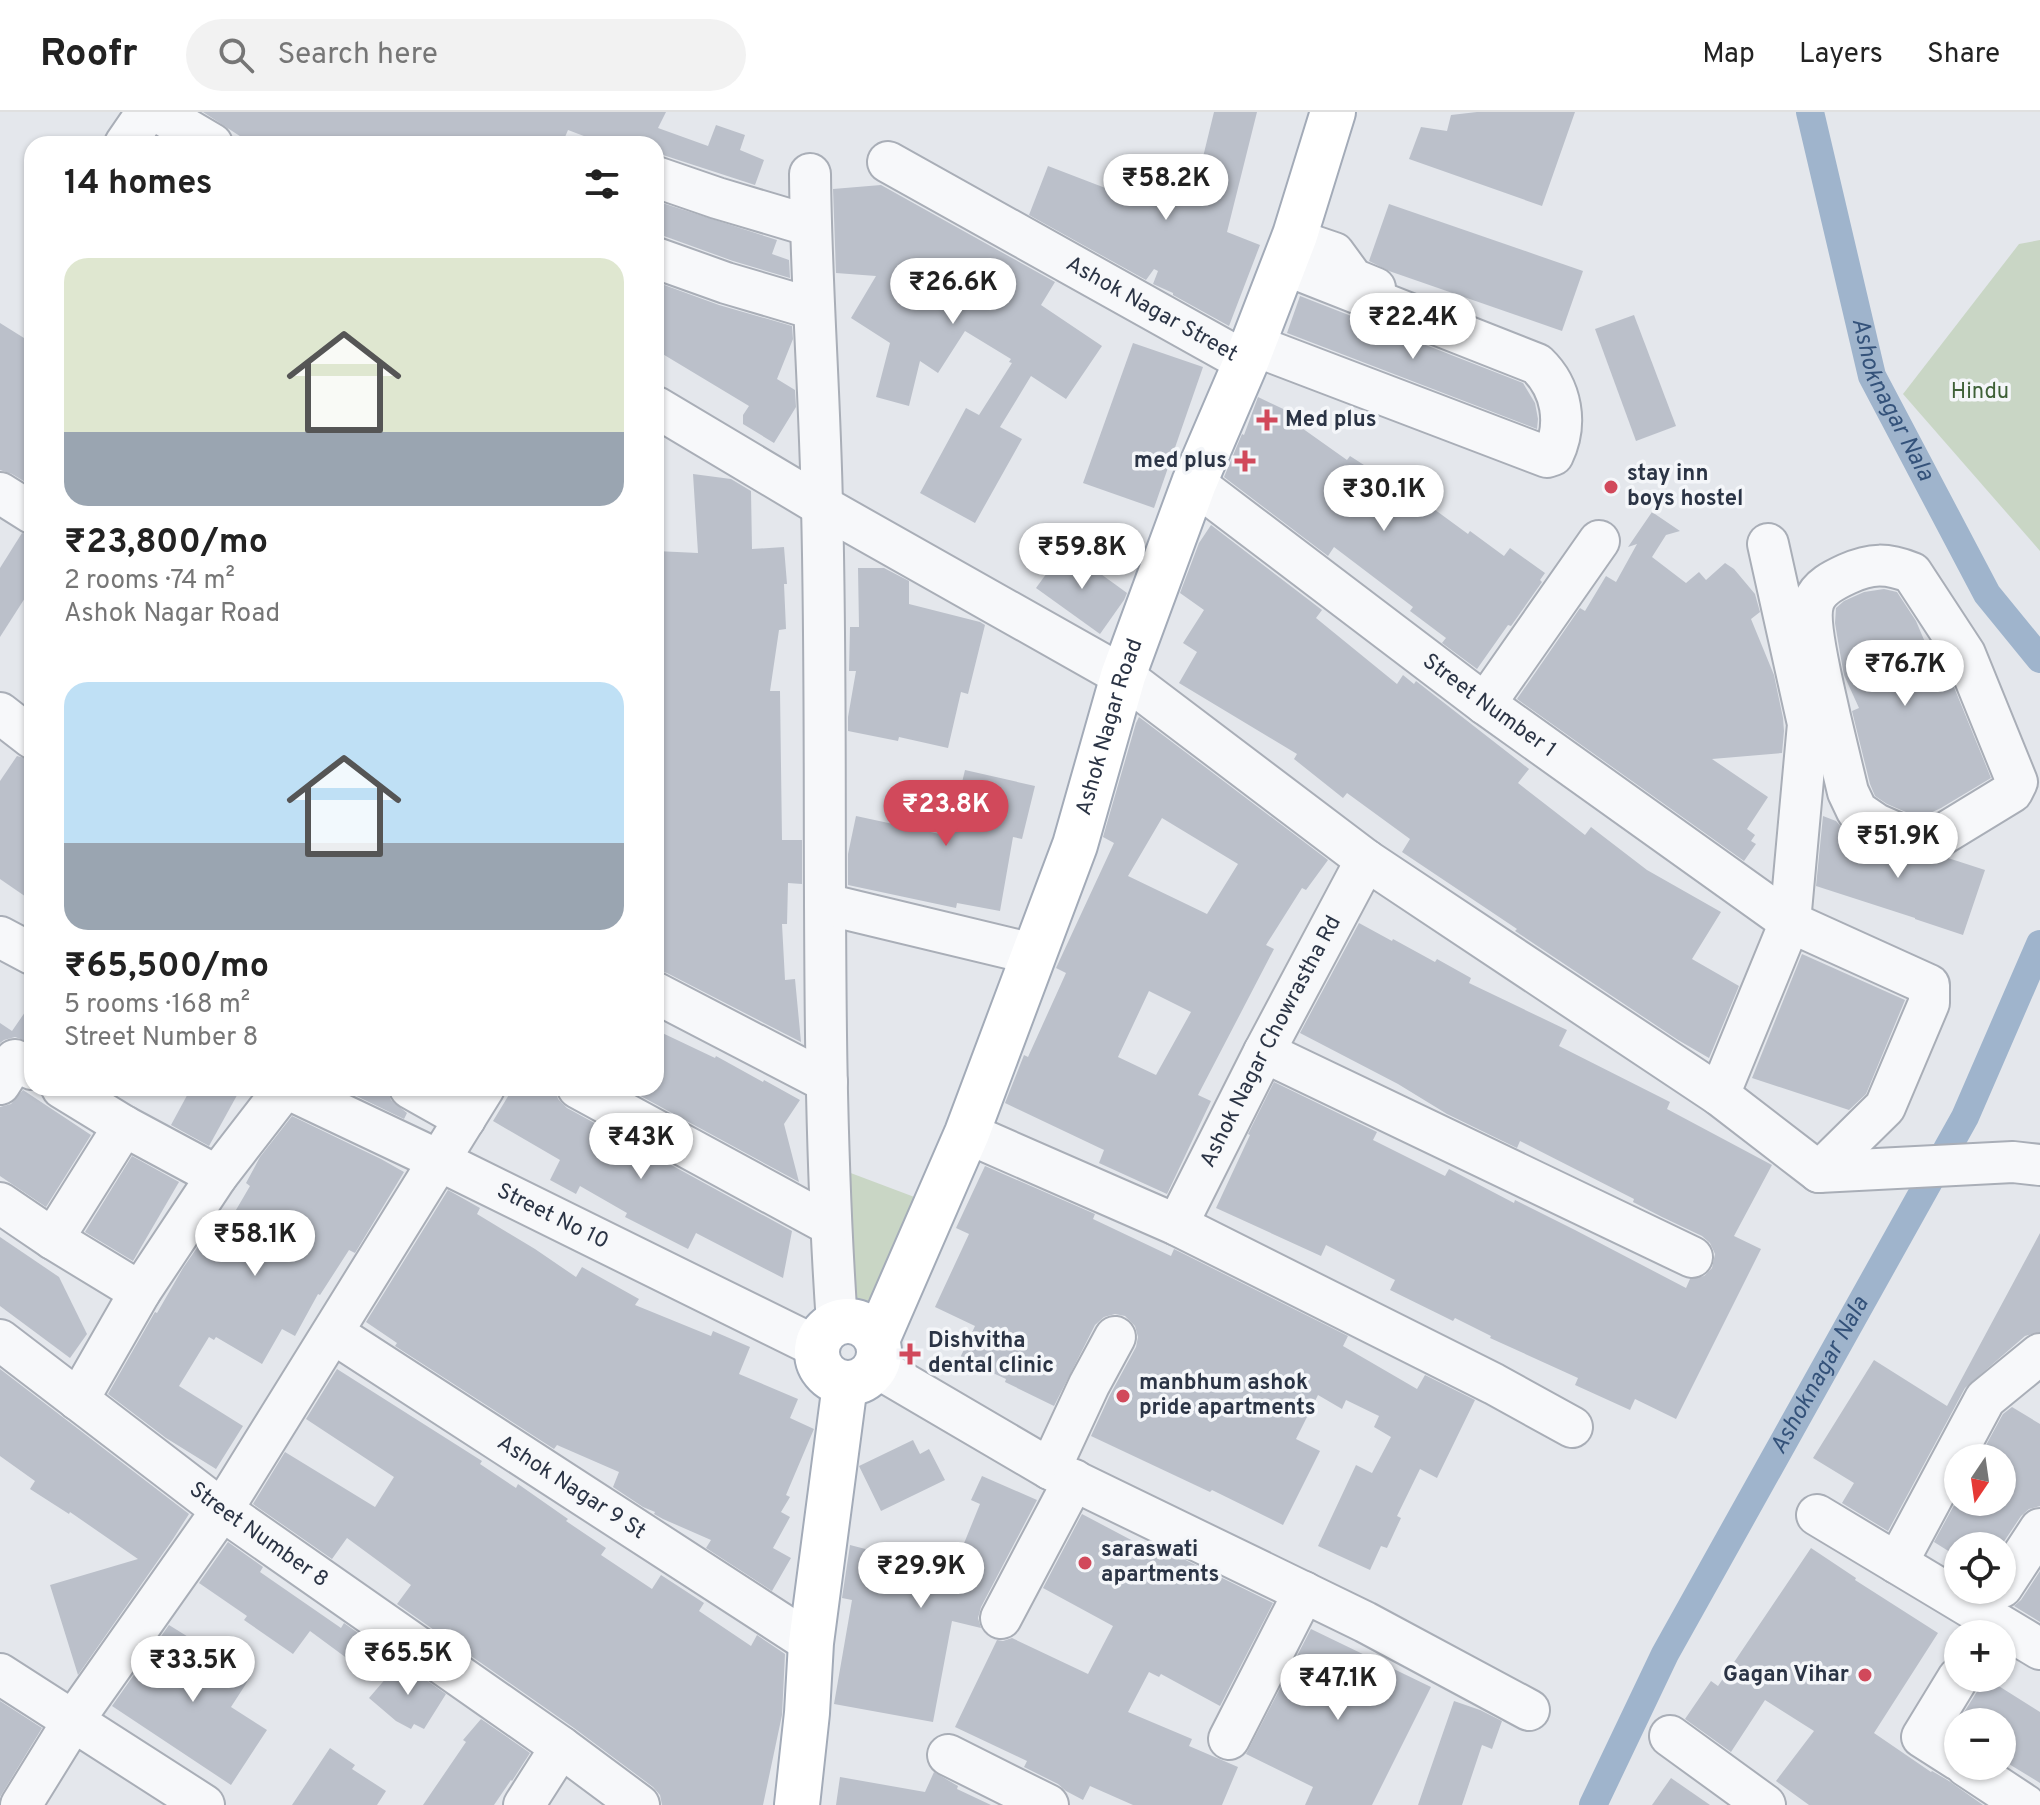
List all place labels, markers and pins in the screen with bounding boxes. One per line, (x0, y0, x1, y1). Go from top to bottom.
pin: ₹58.2K (1101, 154, 1231, 222)
pin: ₹26.6K (888, 258, 1018, 326)
pin: ₹22.4K (1348, 293, 1478, 361)
place label: Med plus (1285, 407, 1377, 434)
marker: Med plus (1256, 409, 1278, 431)
place label: med plus (1134, 448, 1227, 475)
marker: med plus (1234, 450, 1256, 472)
place label: stay inn boys hostel (1627, 461, 1744, 513)
pin: ₹30.1K (1319, 465, 1449, 533)
marker: stay inn boys hostel (1602, 478, 1620, 496)
pin: ₹59.8K (1017, 523, 1147, 591)
pin: ₹76.7K (1840, 640, 1970, 708)
pin: ₹23.8K (881, 780, 1011, 848)
pin: ₹51.9K (1833, 812, 1963, 880)
pin: ₹43K (594, 1113, 688, 1181)
pin: ₹58.1K (190, 1210, 320, 1278)
place label: Dishvitha dental clinic (928, 1328, 1054, 1380)
marker: Dishvitha dental clinic (899, 1343, 921, 1365)
place label: manbhum ashok pride apartments (1139, 1370, 1316, 1422)
marker: manbhum ashok pride apartments (1114, 1387, 1132, 1405)
place label: saraswati apartments (1101, 1537, 1219, 1589)
pin: ₹29.9K (856, 1542, 986, 1610)
marker: saraswati apartments (1076, 1554, 1094, 1572)
pin: ₹65.5K (343, 1629, 473, 1697)
pin: ₹33.5K (128, 1636, 258, 1704)
pin: ₹47.1K (1273, 1654, 1403, 1722)
place label: Gagan Vihar (1723, 1662, 1849, 1689)
marker: Gagan Vihar (1856, 1666, 1874, 1684)

